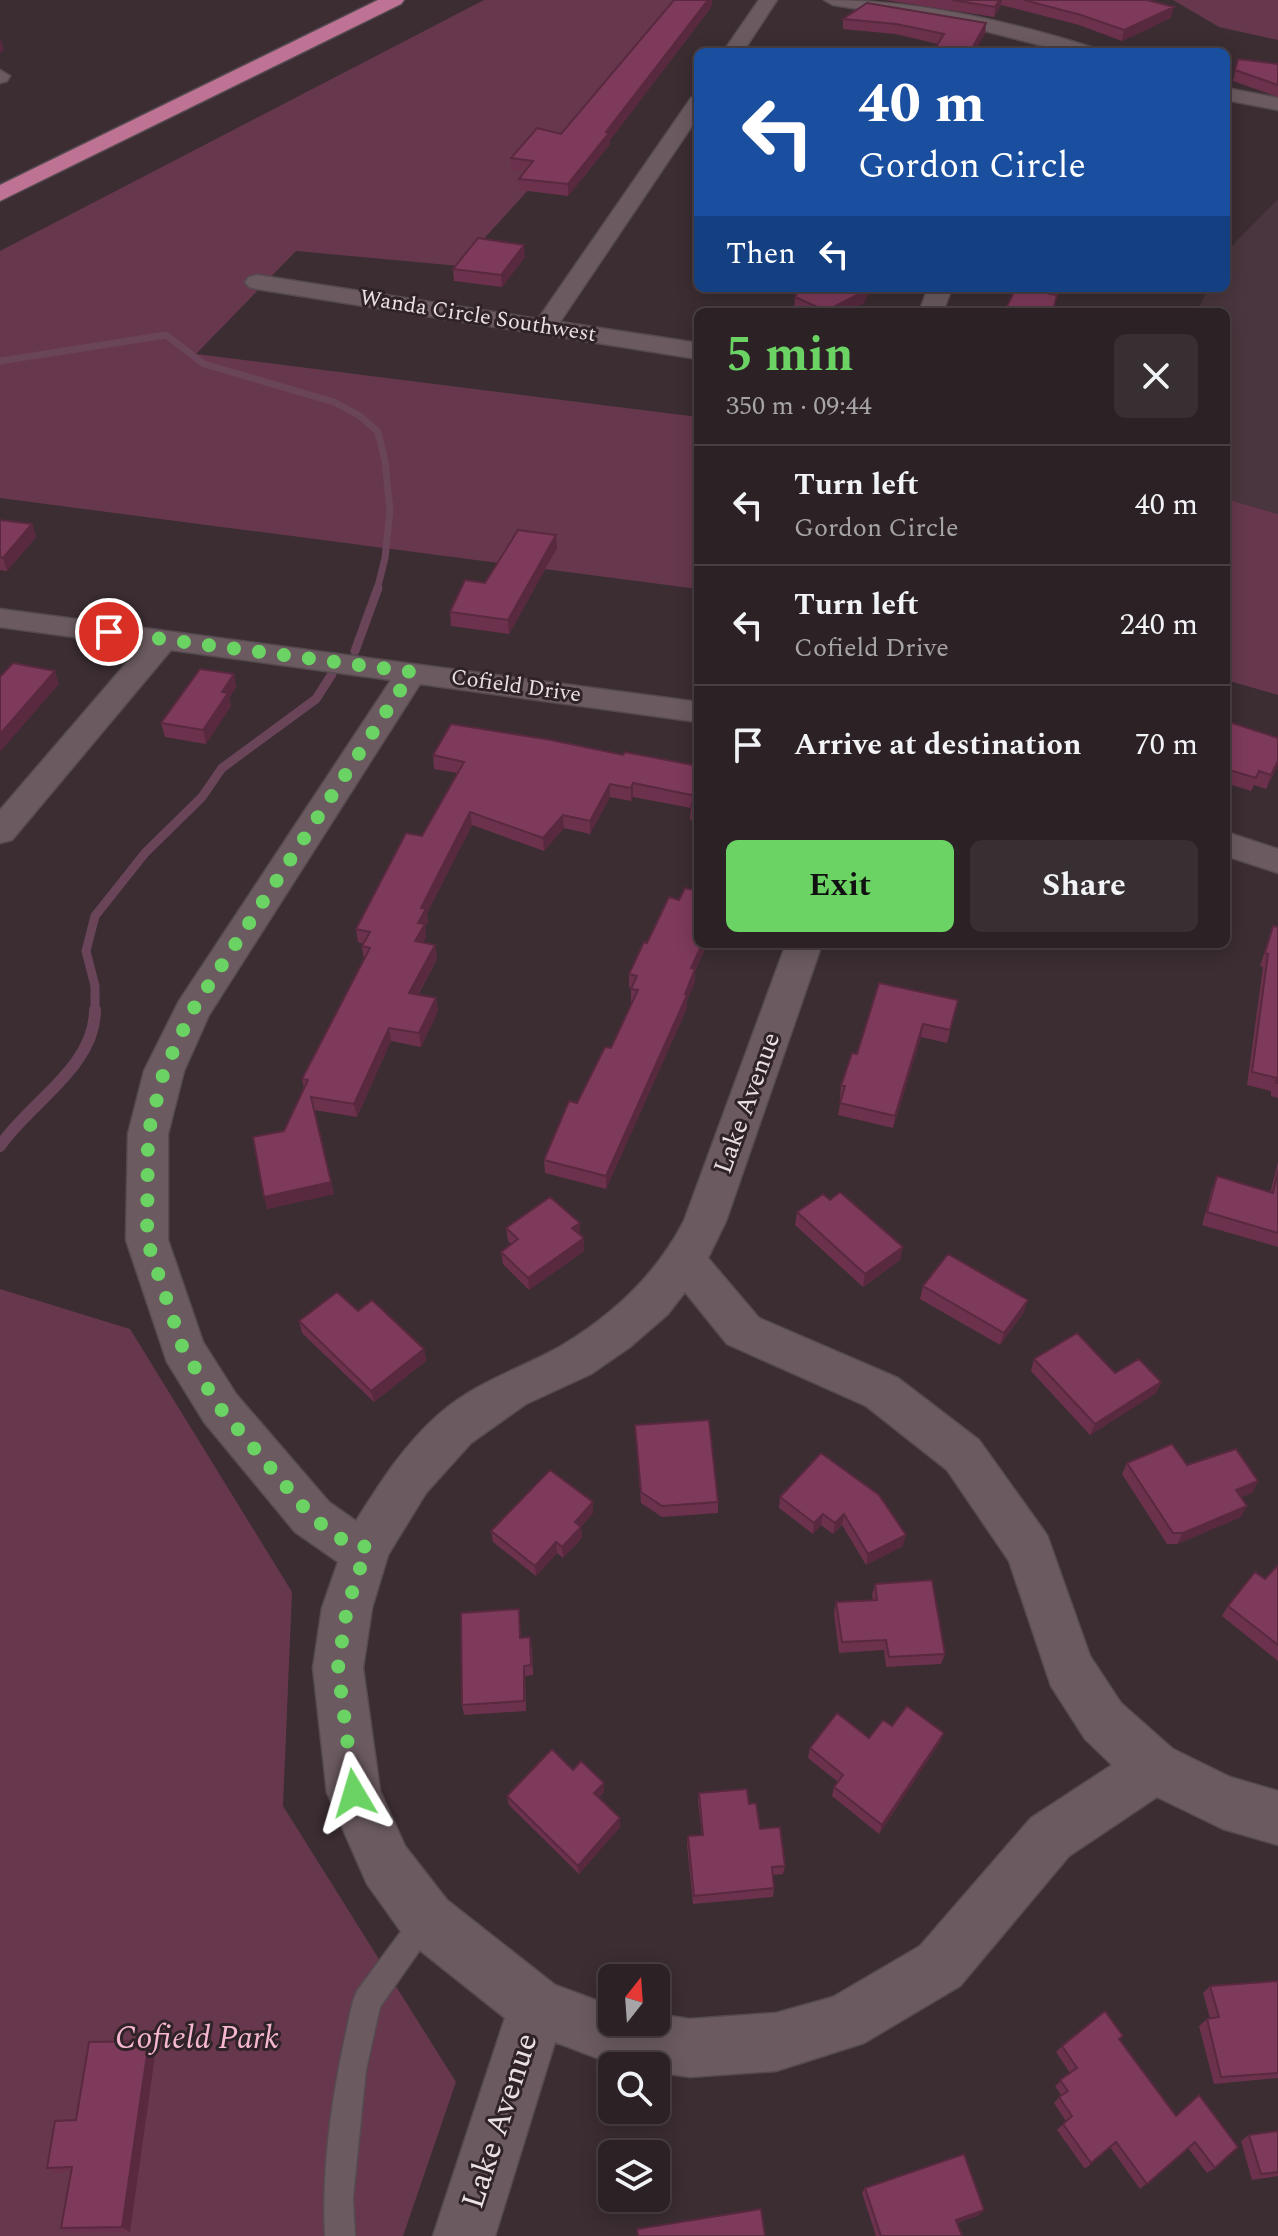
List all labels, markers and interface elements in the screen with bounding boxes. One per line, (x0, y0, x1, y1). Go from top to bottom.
text: 40 m (858, 62, 985, 147)
icon: left (726, 80, 830, 184)
text: Gordon Circle (858, 139, 1086, 194)
text: Then (726, 231, 796, 277)
icon: left (812, 232, 856, 276)
street label: Wanda Circle Southwest (357, 281, 599, 351)
text: 5 min (726, 319, 854, 392)
button: close (1114, 334, 1198, 418)
text: 350 m · 09:44 (726, 386, 872, 426)
text: Turn left (794, 462, 919, 508)
text: 40 m (1135, 482, 1198, 528)
icon: left (726, 483, 770, 527)
text: Gordon Circle (794, 508, 959, 548)
text: Turn left (794, 582, 919, 628)
pin (75, 598, 143, 666)
text: 240 m (1120, 602, 1198, 648)
icon: left (726, 603, 770, 647)
icon: arrive (87, 610, 131, 654)
text: Cofield Drive (794, 628, 949, 668)
street label: Cofield Drive (449, 661, 583, 711)
text: Arrive at destination (794, 722, 1081, 768)
text: 70 m (1135, 722, 1198, 768)
icon: arrive (726, 723, 770, 767)
button: Exit (726, 840, 954, 932)
button: Share (970, 840, 1198, 932)
street label: Lake Avenue (703, 1027, 791, 1179)
position arrow (312, 1751, 396, 1835)
north arrow (598, 1964, 670, 2036)
map controls (598, 1964, 670, 2212)
park label: Cofield Park (115, 2014, 279, 2063)
street label: Lake Avenue (449, 2027, 551, 2215)
button: search (598, 2052, 670, 2124)
button: layers (598, 2140, 670, 2212)

